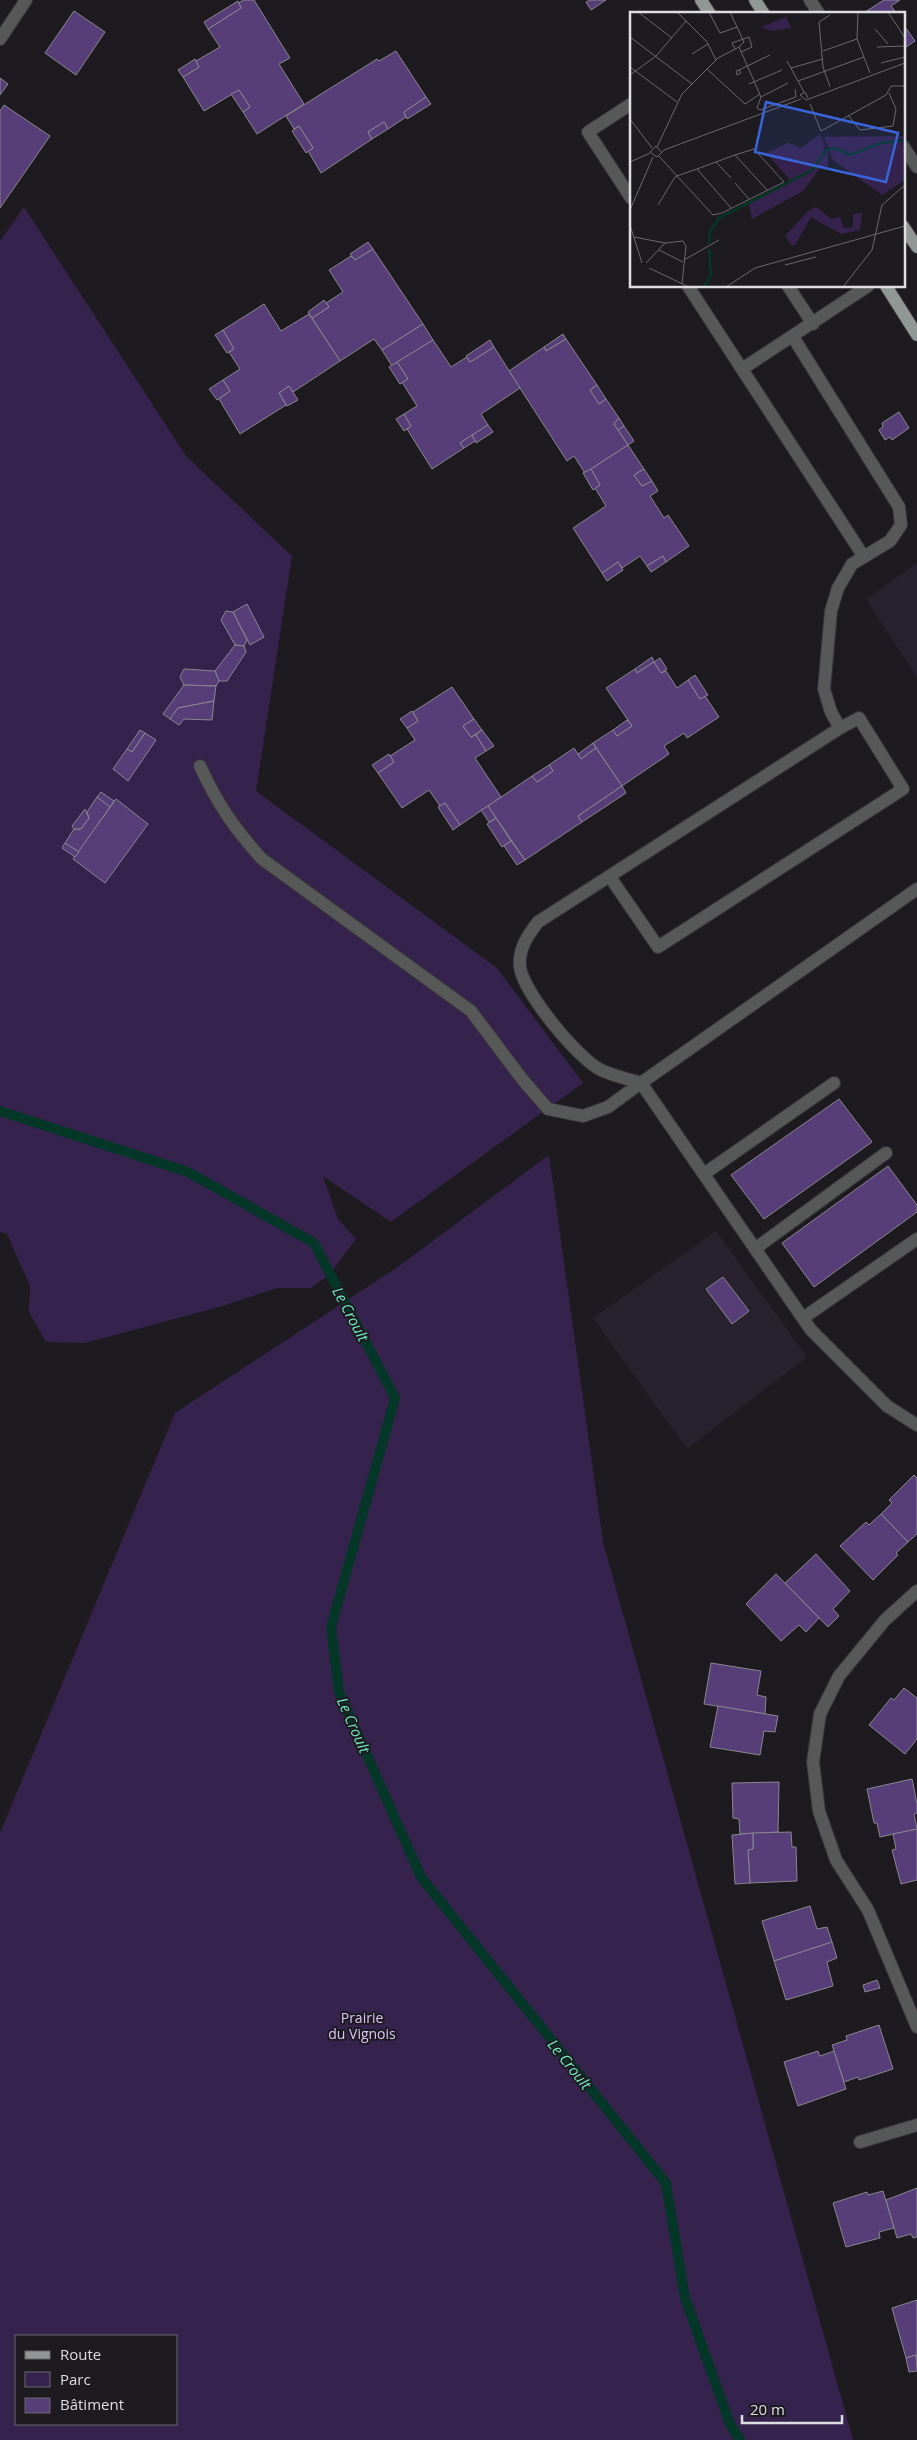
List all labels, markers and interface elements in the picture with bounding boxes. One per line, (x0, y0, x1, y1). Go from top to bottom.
inset map (630, 12, 904, 288)
water label: Le Croult (328, 1283, 374, 1346)
water label: Le Croult (333, 1694, 376, 1757)
park label: Prairie du Vignois (328, 2008, 396, 2043)
water label: Le Croult (544, 2035, 597, 2094)
legend (15, 2335, 178, 2425)
text: Route (60, 2344, 101, 2364)
text: Parc (60, 2369, 91, 2389)
scale bar (742, 2392, 842, 2424)
text: Bâtiment (60, 2394, 124, 2414)
text: 20 m (750, 2399, 785, 2419)

